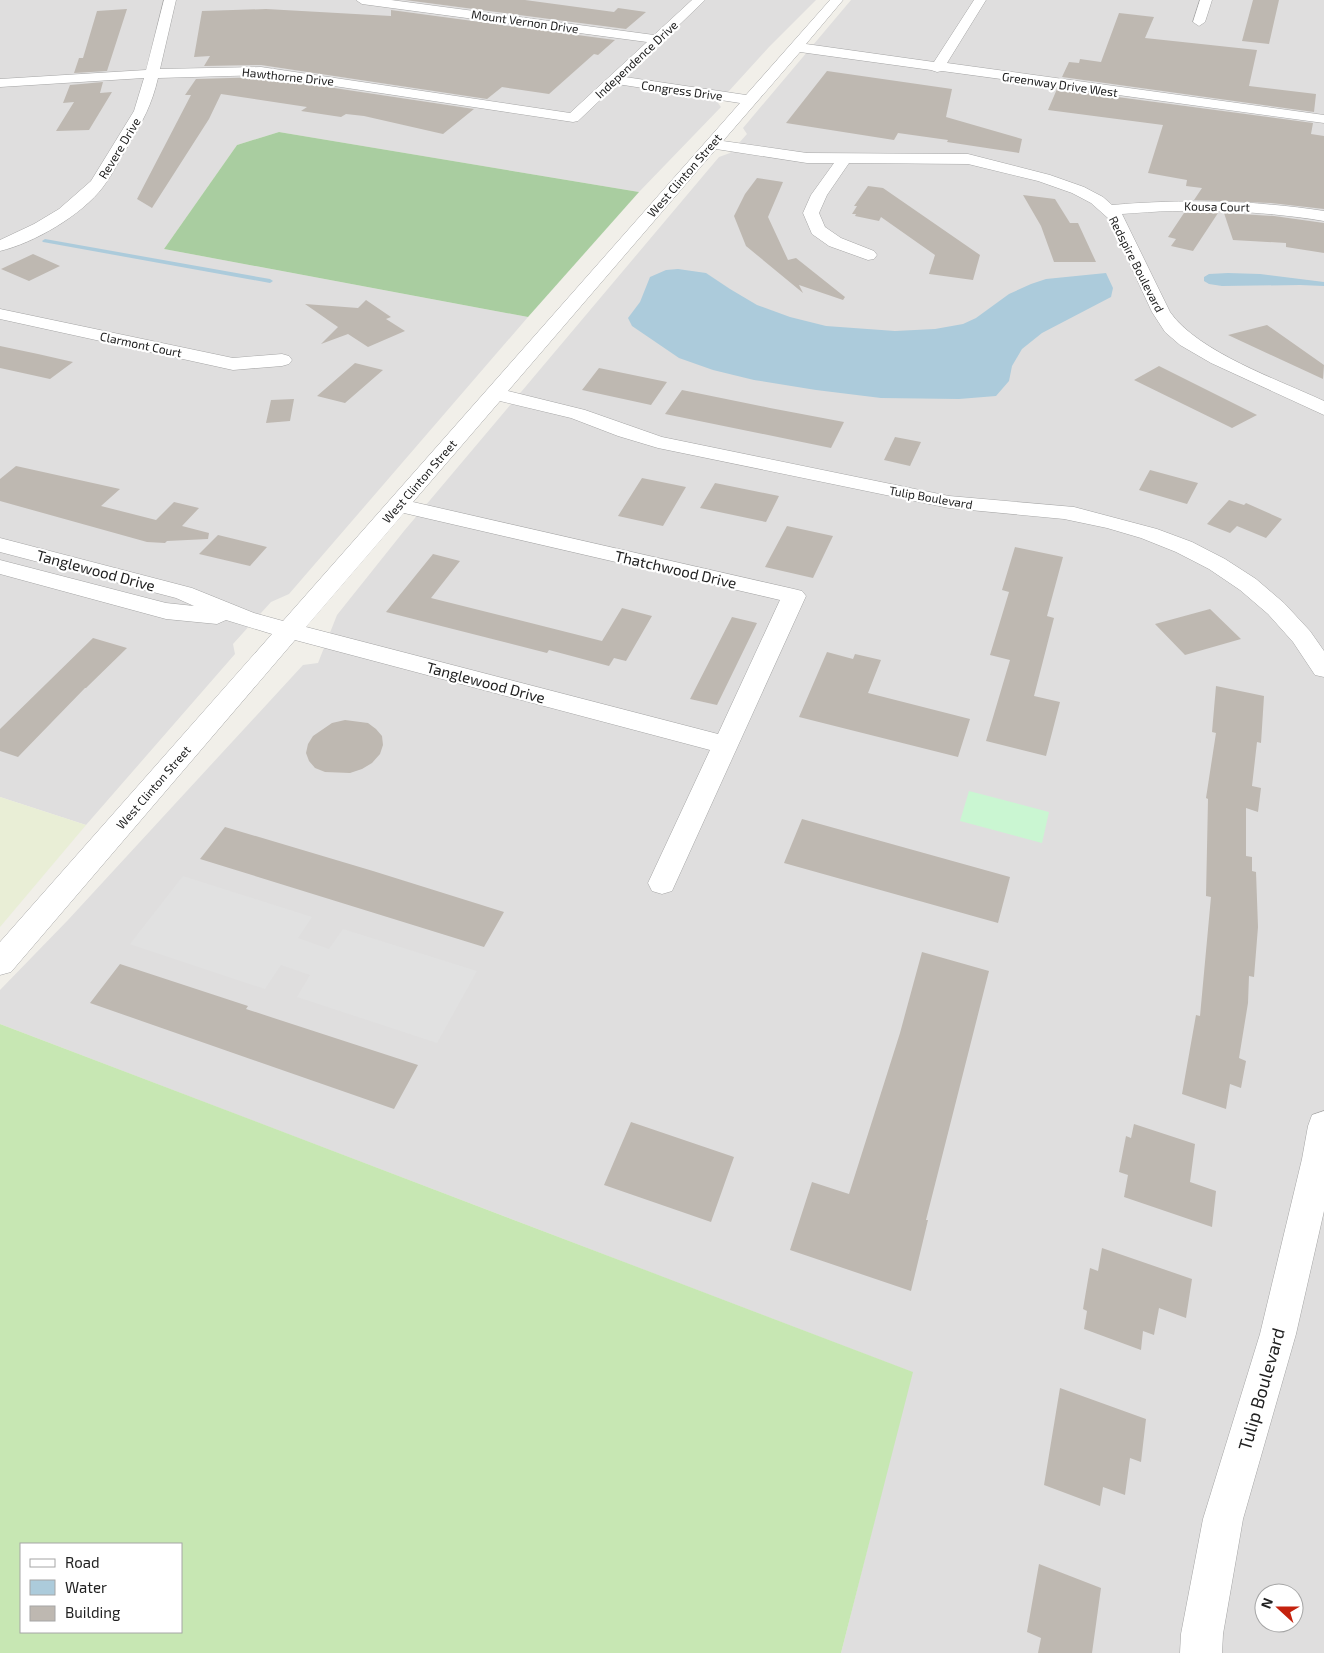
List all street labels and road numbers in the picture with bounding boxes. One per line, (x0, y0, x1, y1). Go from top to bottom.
street label: Mount Vernon Drive (470, 7, 580, 35)
street label: Independence Drive (592, 17, 680, 101)
street label: Hawthorne Drive (241, 64, 335, 88)
street label: Greenway Drive West (1001, 69, 1119, 99)
street label: Congress Drive (641, 77, 723, 103)
street label: Revere Drive (95, 115, 143, 181)
street label: West Clinton Street (644, 130, 724, 219)
street label: Kousa Court (1184, 198, 1250, 214)
street label: Redspire Boulevard (1107, 214, 1167, 314)
street label: Clarmont Court (99, 329, 184, 360)
street label: West Clinton Street (379, 436, 459, 525)
street label: Tulip Boulevard (888, 483, 974, 511)
street label: Tanglewood Drive (35, 546, 157, 594)
street label: Thatchwood Drive (613, 546, 739, 592)
street label: Tanglewood Drive (425, 658, 547, 706)
street label: West Clinton Street (113, 742, 193, 831)
street label: Tulip Boulevard (1233, 1325, 1289, 1453)

